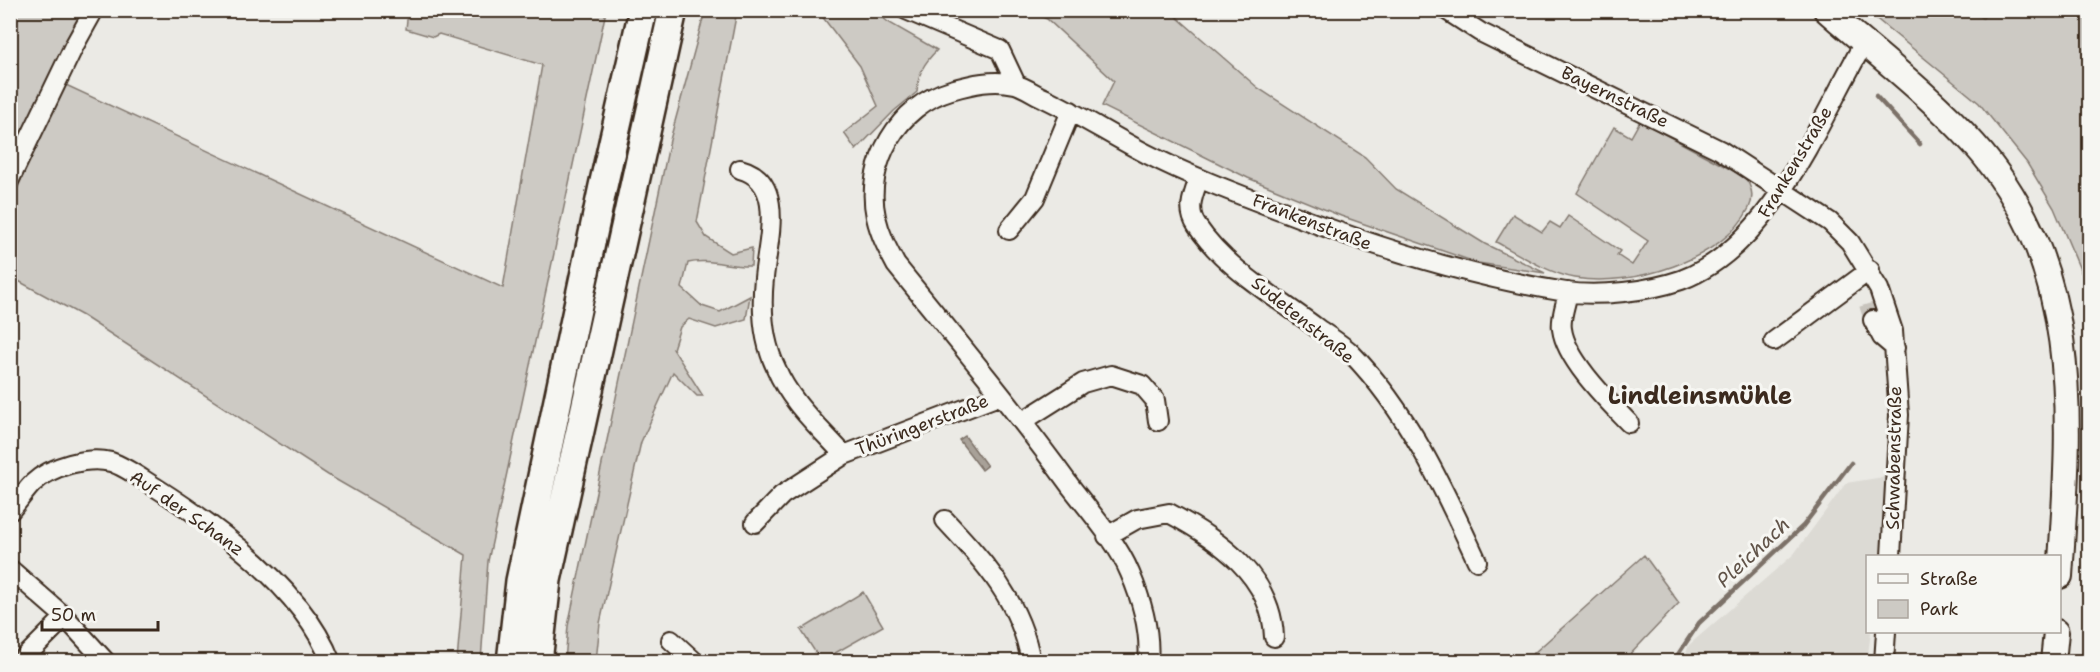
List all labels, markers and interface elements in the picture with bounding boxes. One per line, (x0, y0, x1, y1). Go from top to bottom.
street label: Bayernstraße (1557, 61, 1673, 133)
street label: Frankenstraße (1752, 102, 1838, 222)
street label: Frankenstraße (1249, 188, 1375, 256)
street label: Sudetenstraße (1246, 271, 1360, 369)
district label: Lindleinsmühle (1608, 380, 1792, 412)
street label: Schwabenstraße (1881, 386, 1907, 530)
street label: Thüringerstraße (852, 389, 992, 461)
street label: Auf der Schanz (125, 465, 249, 561)
water label: Pleichach (1711, 511, 1795, 593)
legend (1866, 555, 2061, 633)
text: Straße (1920, 567, 1978, 591)
scale bar (42, 594, 158, 632)
text: Park (1920, 597, 1959, 621)
text: 50 m (51, 603, 96, 627)

